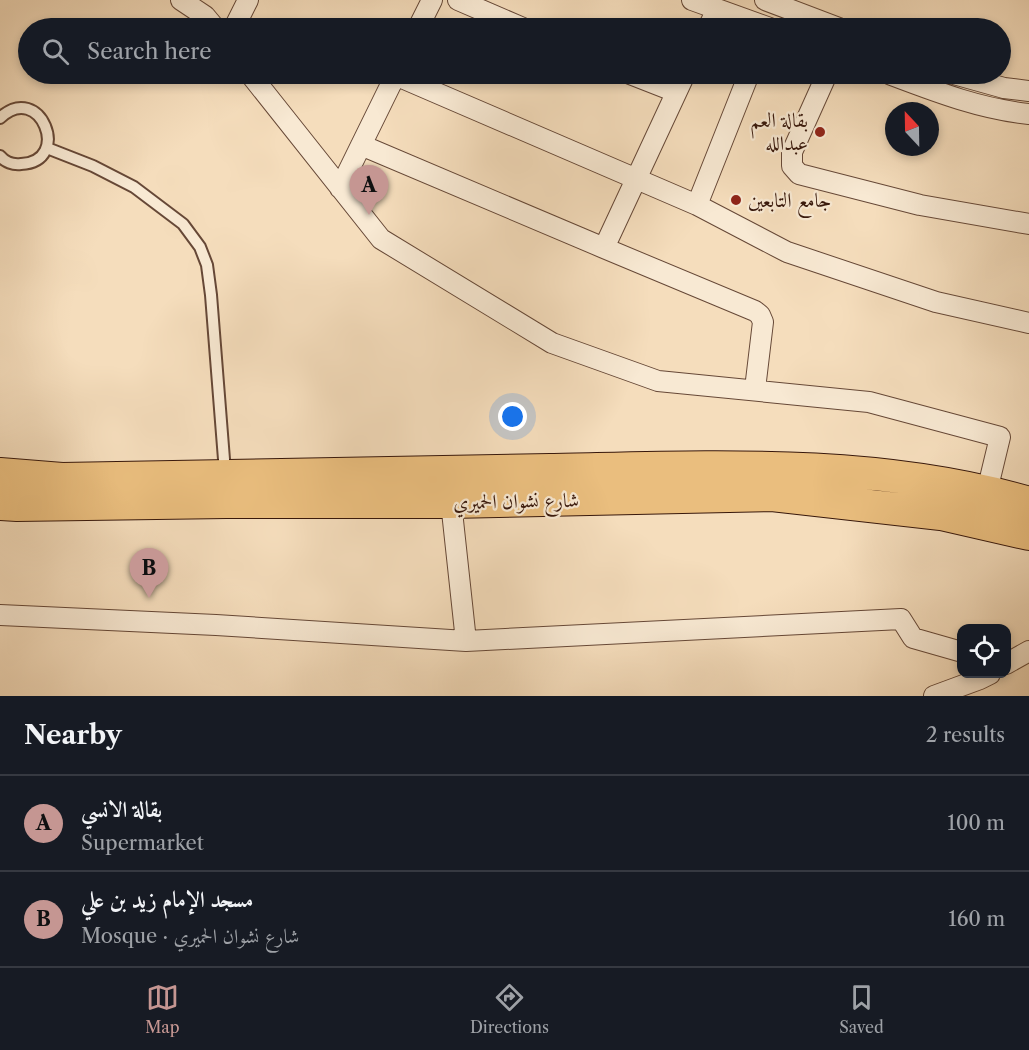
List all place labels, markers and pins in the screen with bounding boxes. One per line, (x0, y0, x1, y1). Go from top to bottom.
place label: بقالة العم عبدالله (750, 108, 808, 155)
marker: بقالة العم عبدالله (813, 125, 827, 139)
pin: A (350, 166, 388, 215)
place label: جامع التابعين (748, 188, 831, 218)
marker: جامع التابعين (729, 193, 743, 207)
pin: B (130, 548, 168, 598)

